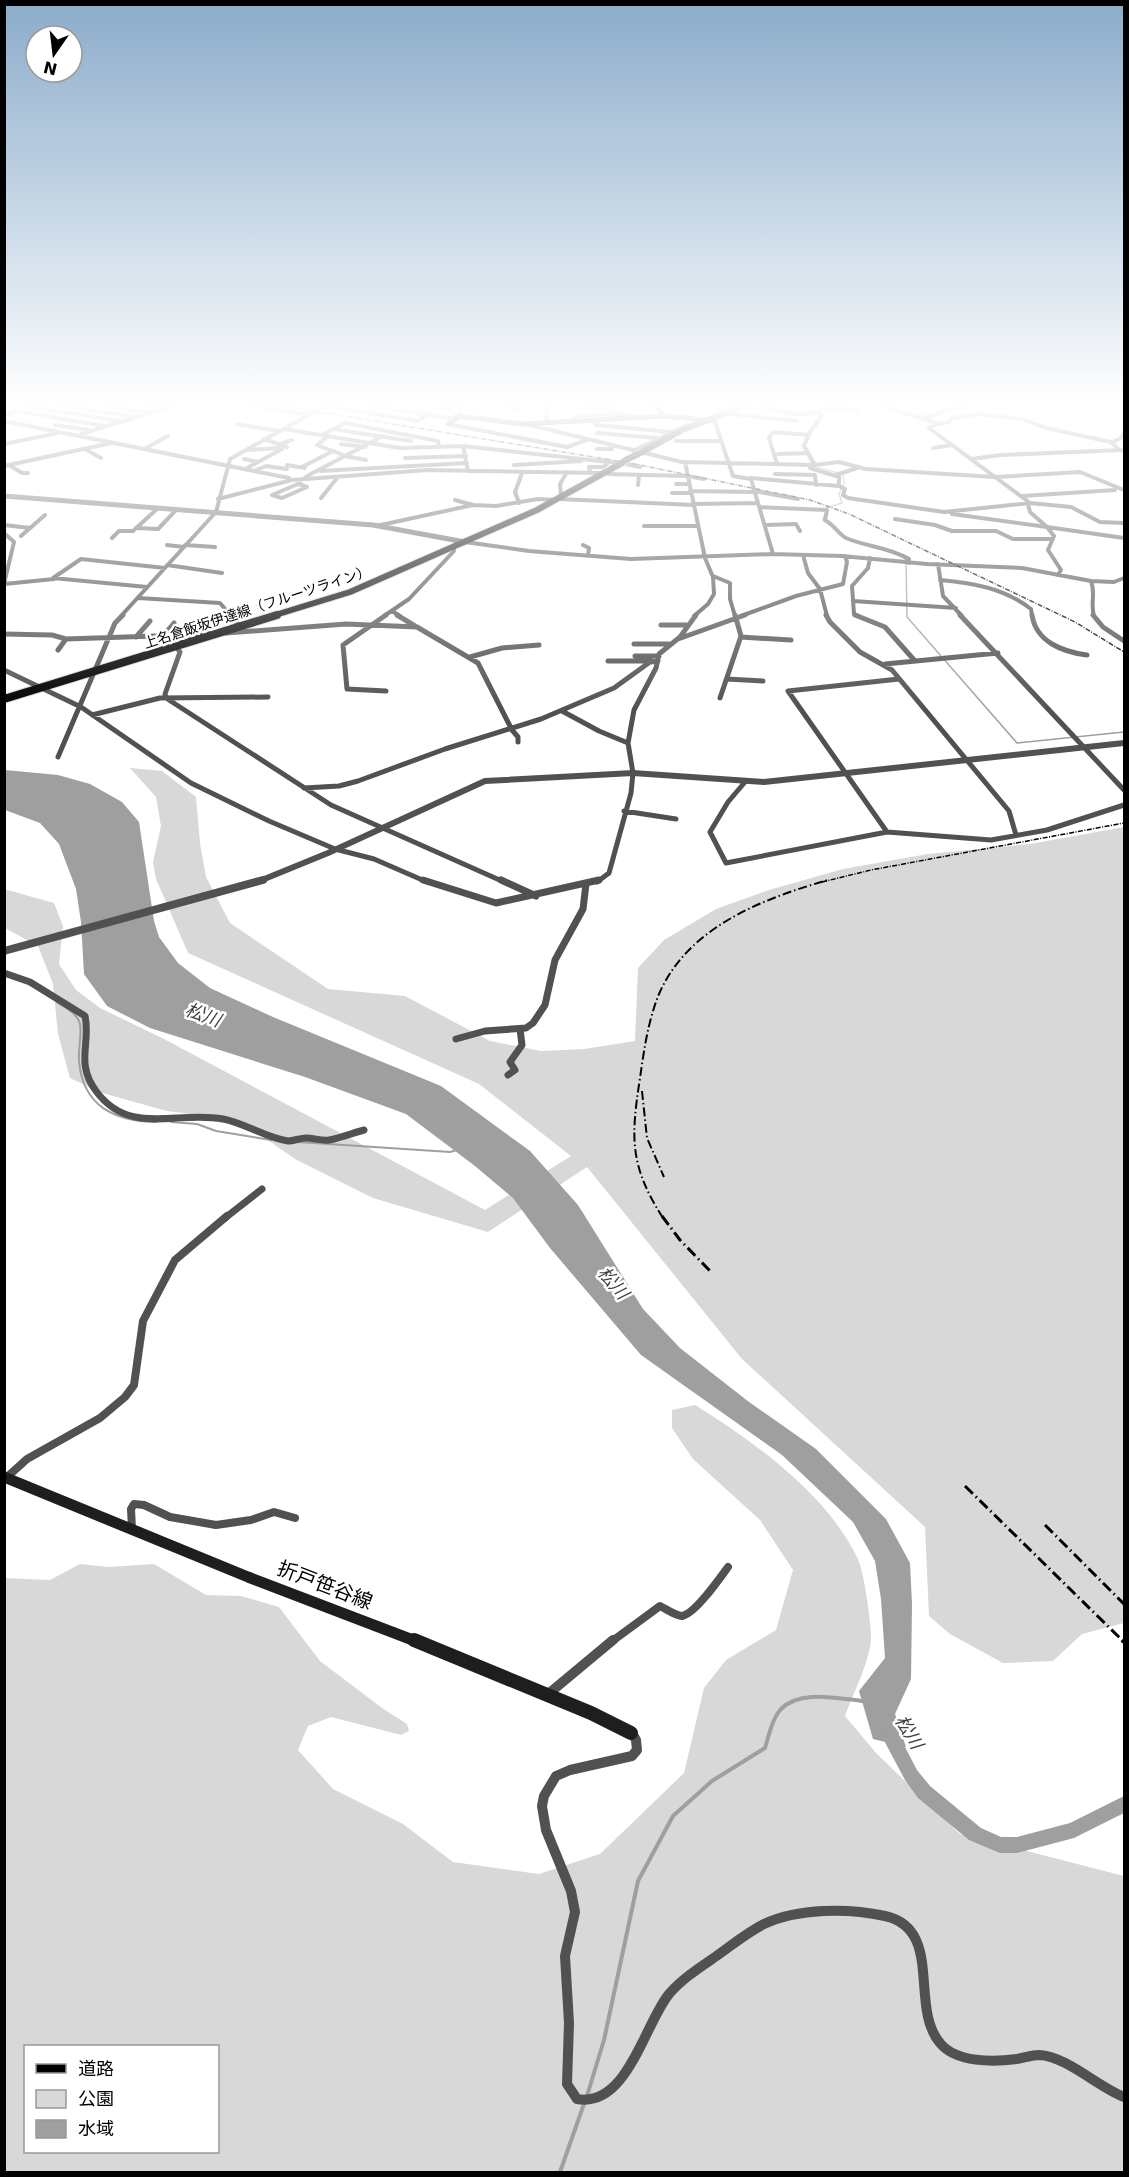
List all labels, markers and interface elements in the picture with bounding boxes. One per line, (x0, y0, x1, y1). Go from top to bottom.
north arrow (24, 24, 84, 84)
text: N (42, 57, 59, 79)
street label: 上名倉飯坂伊達線（フルーツライン） (141, 563, 373, 651)
water label: 松川 (183, 999, 226, 1031)
water label: 松川 (594, 1262, 634, 1305)
street label: 折戸笹谷線 (274, 1556, 376, 1614)
water label: 松川 (891, 1711, 929, 1754)
legend (24, 2045, 219, 2153)
text: 道路 (78, 2058, 114, 2079)
text: 公園 (78, 2088, 114, 2109)
text: 水域 (78, 2118, 114, 2139)

